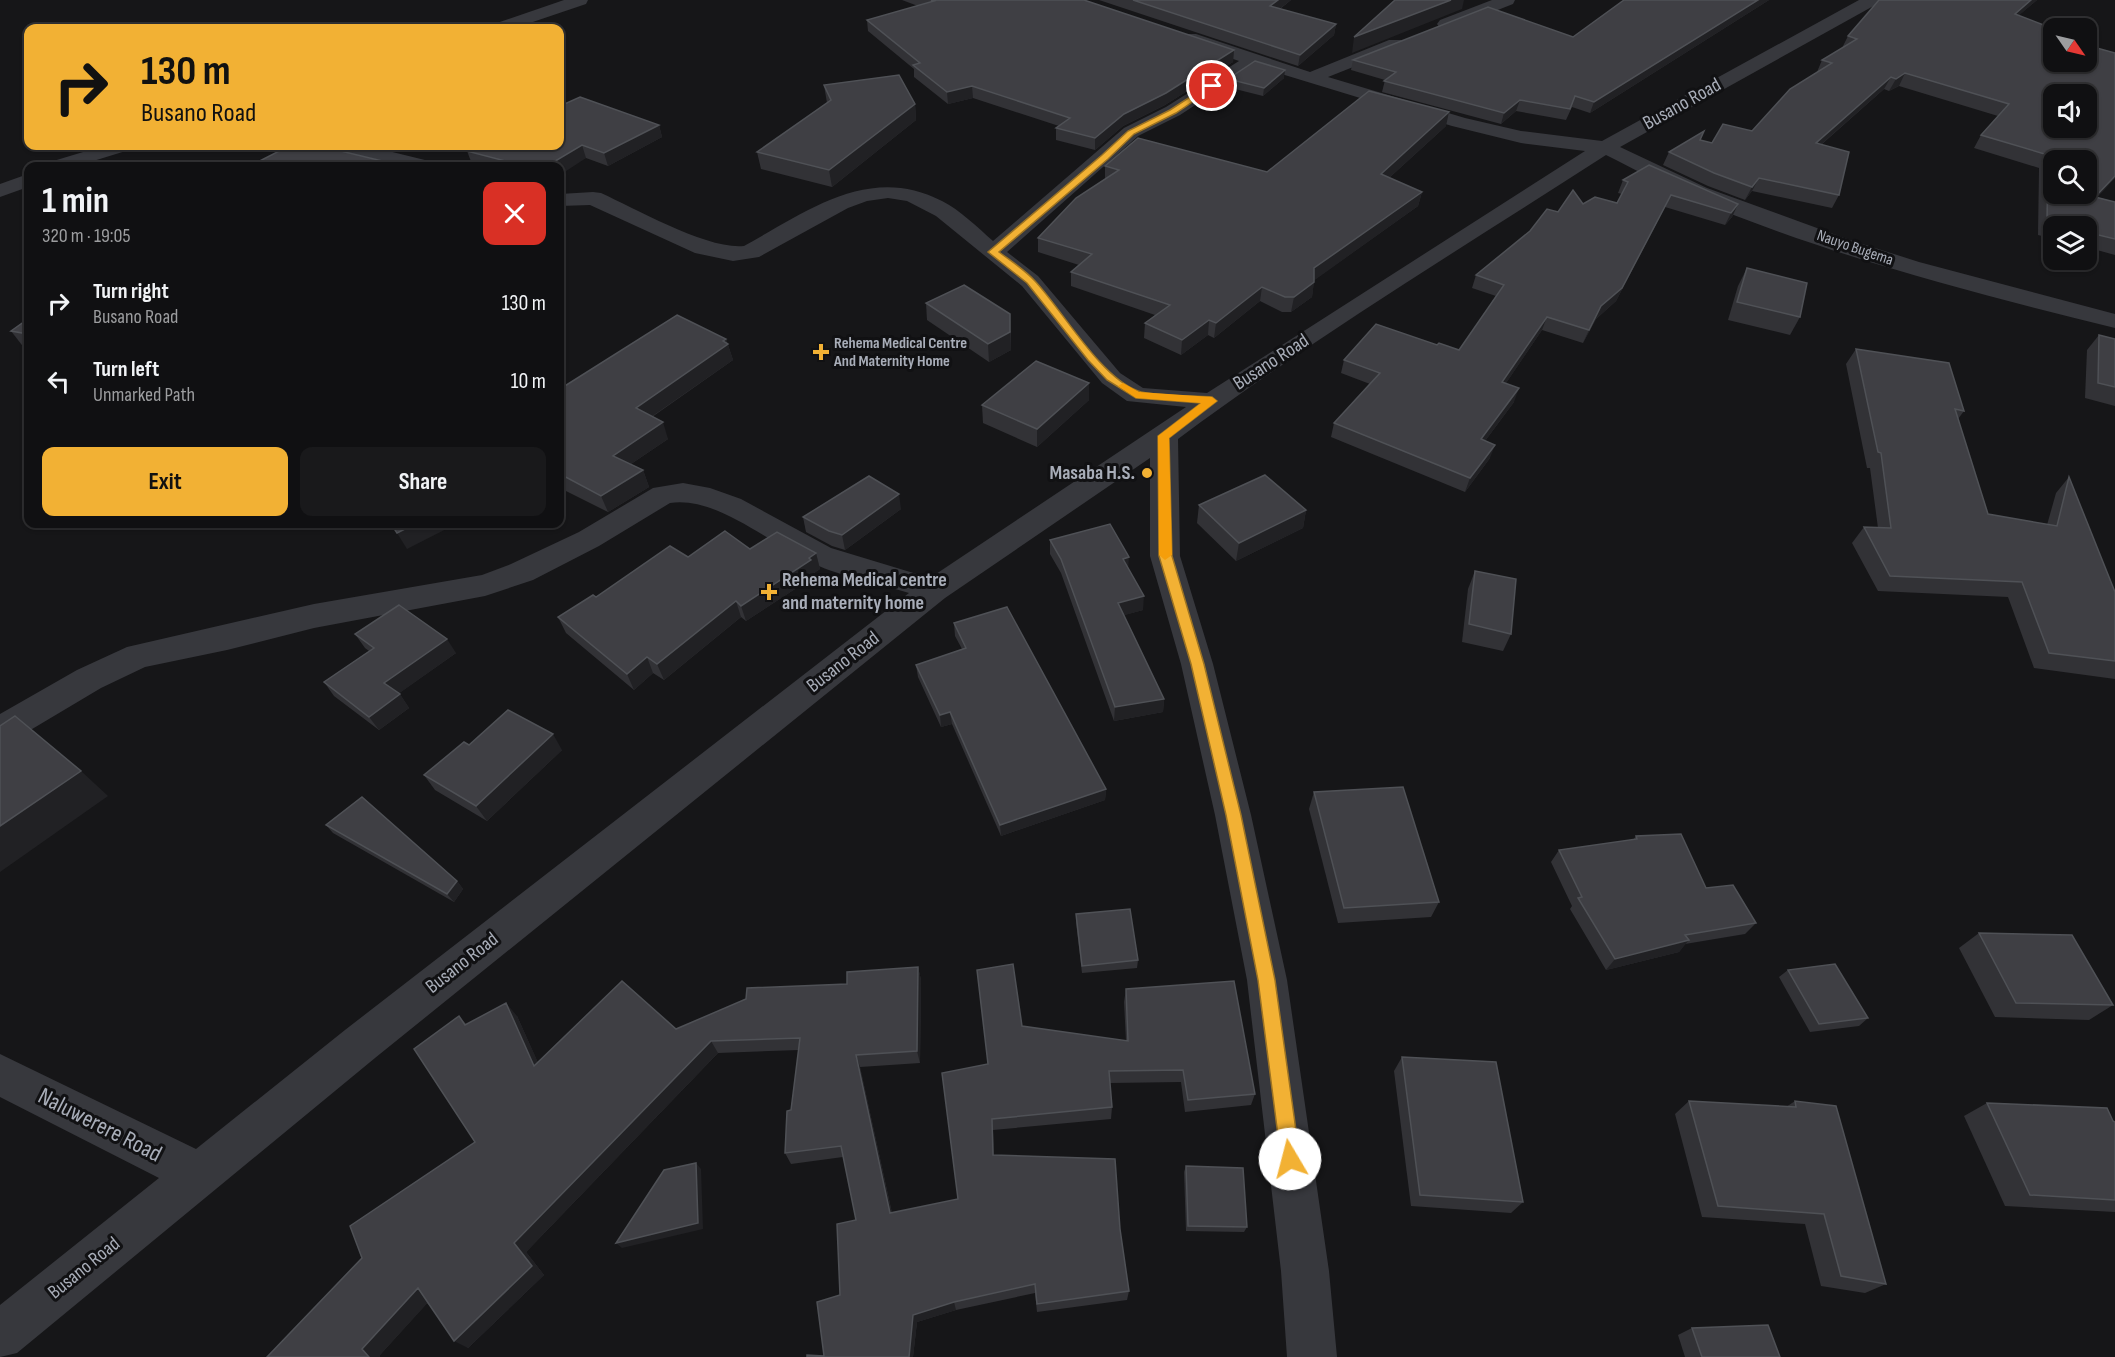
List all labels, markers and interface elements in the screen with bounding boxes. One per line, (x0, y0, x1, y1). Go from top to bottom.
north arrow (2043, 18, 2097, 72)
map controls (2043, 18, 2097, 270)
text: 130 m (141, 46, 231, 97)
icon: right (42, 48, 120, 126)
pin (1186, 60, 1237, 111)
icon: arrive (1195, 69, 1228, 102)
street label: Busano Road (1639, 73, 1725, 135)
button: sound (2043, 84, 2097, 138)
text: Busano Road (141, 97, 256, 129)
button: search (2043, 150, 2097, 204)
text: 1 min (42, 180, 109, 223)
button: close (483, 182, 546, 245)
button: layers (2043, 216, 2097, 270)
text: 320 m · 19:05 (42, 224, 130, 248)
street label: Nauyo Bugema (1814, 226, 1896, 270)
text: Turn right (93, 278, 169, 305)
icon: right (42, 287, 75, 320)
text: 130 m (502, 290, 546, 317)
text: Busano Road (93, 305, 178, 329)
street label: Busano Road (1229, 329, 1313, 395)
place label: Rehema Medical Centre And Maternity Home (833, 334, 967, 371)
marker: Rehema Medical Centre And Maternity Home (812, 343, 830, 361)
text: Turn left (93, 356, 159, 383)
icon: left (42, 365, 75, 398)
text: 10 m (511, 368, 546, 395)
text: Unmarked Path (93, 383, 195, 407)
button: Exit (42, 447, 288, 516)
button: Share (300, 447, 546, 516)
place label: Masaba H.S. (1050, 461, 1135, 485)
marker: Masaba H.S. (1140, 466, 1154, 480)
place label: Rehema Medical centre and maternity home (782, 568, 947, 615)
marker: Rehema Medical centre and maternity home (760, 583, 778, 601)
street label: Busano Road (802, 626, 884, 698)
street label: Busano Road (421, 927, 503, 999)
street label: Naluwerere Road (33, 1081, 167, 1169)
position arrow (1258, 1127, 1322, 1191)
street label: Busano Road (43, 1232, 125, 1304)

